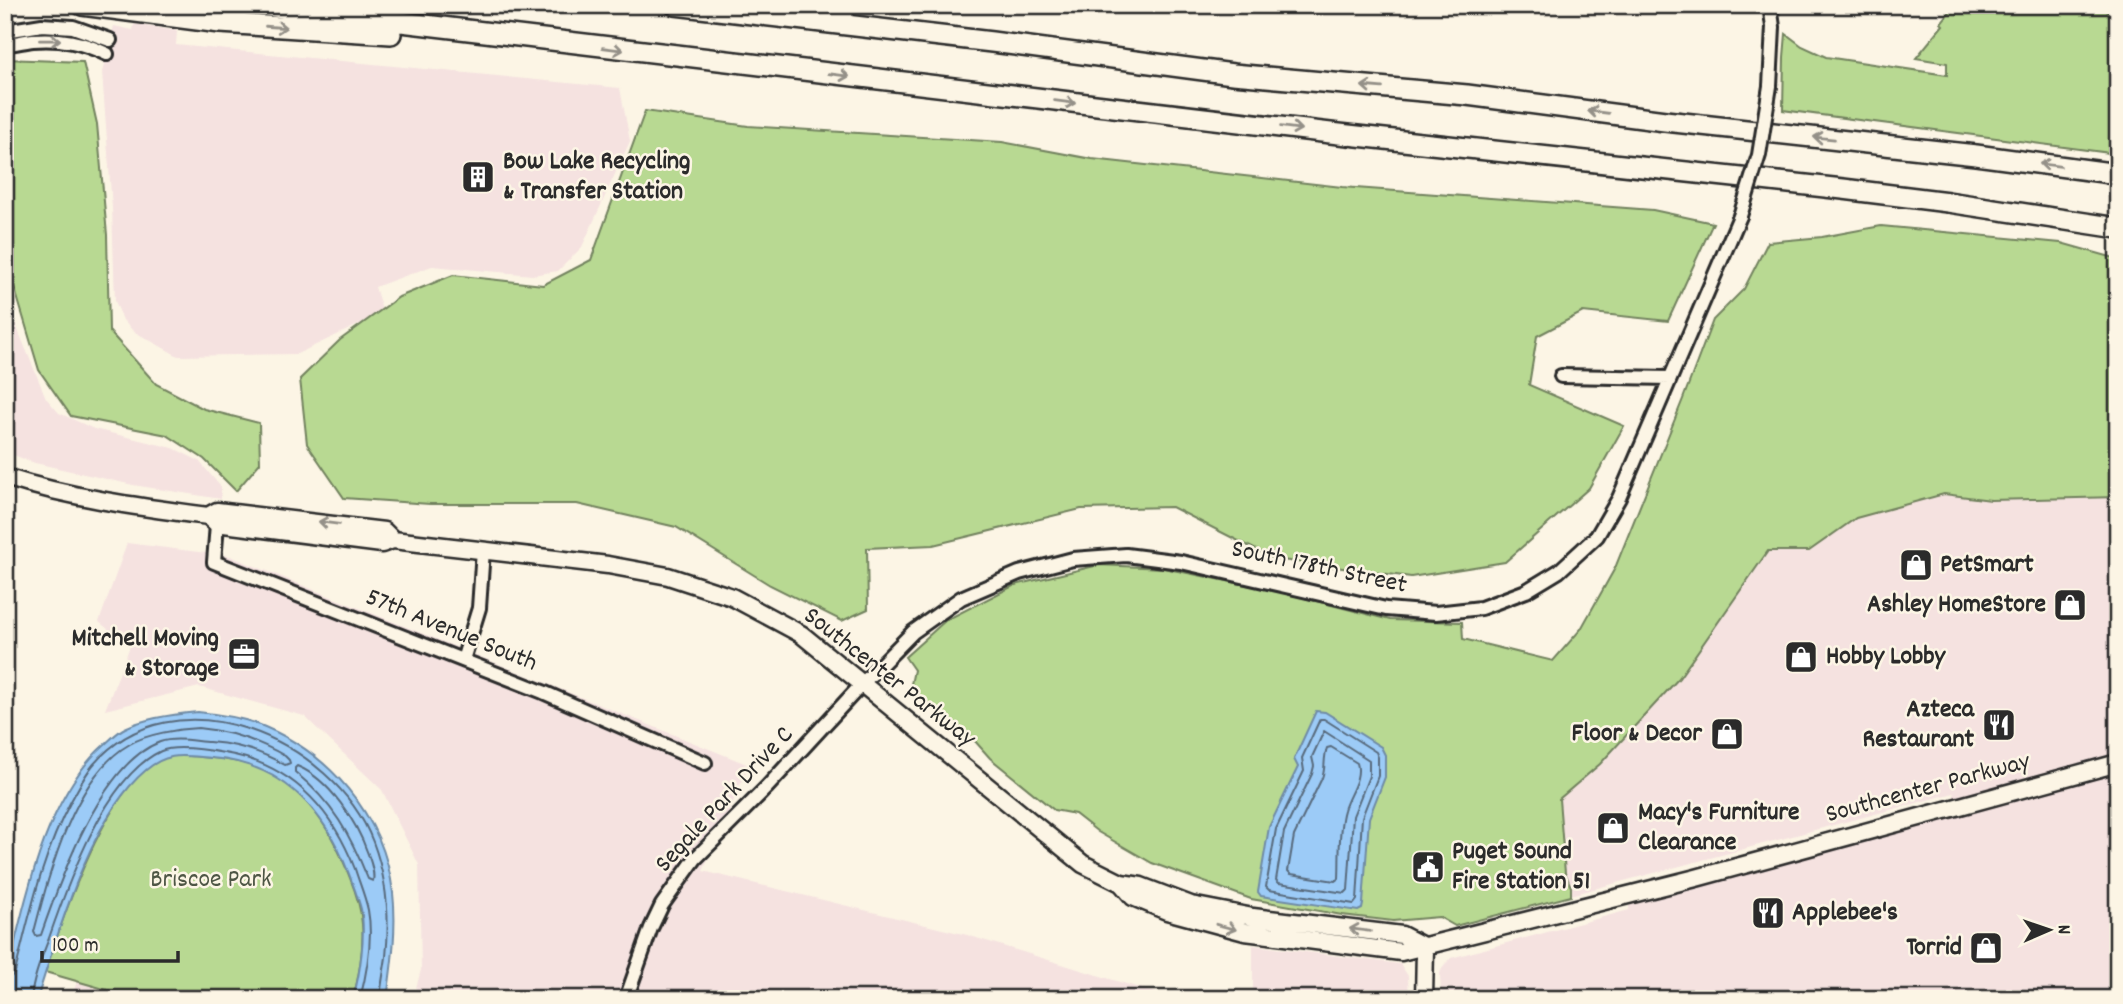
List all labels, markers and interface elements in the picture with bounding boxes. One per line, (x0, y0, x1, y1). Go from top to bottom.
one-way arrow (264, 21, 287, 34)
one-way arrow (38, 33, 61, 47)
one-way arrow (601, 42, 624, 55)
one-way arrow (827, 69, 850, 82)
one-way arrow (1361, 80, 1384, 93)
one-way arrow (1053, 95, 1076, 108)
one-way arrow (1587, 106, 1610, 119)
one-way arrow (1279, 122, 1302, 135)
one-way arrow (1813, 131, 1836, 144)
place label: Bow Lake Recycling & Transfer Station (503, 144, 690, 211)
building icon: Bow Lake Recycling & Transfer Station (459, 158, 497, 196)
one-way arrow (2039, 158, 2062, 171)
one-way arrow (318, 516, 341, 529)
street label: South 178th Street (1228, 531, 1410, 605)
shop icon: PetSmart (1897, 546, 1935, 584)
place label: PetSmart (1940, 547, 2034, 584)
street label: 57th Avenue South (360, 580, 542, 682)
shop icon: Ashley HomeStore (2051, 586, 2089, 624)
place label: Ashley HomeStore (1867, 587, 2046, 624)
street label: Southcenter Parkway (795, 599, 984, 758)
place label: Mitchell Moving & Storage (71, 621, 219, 688)
office icon: Mitchell Moving & Storage (225, 635, 263, 673)
shop icon: Hobby Lobby (1782, 638, 1820, 676)
place label: Hobby Lobby (1826, 639, 1947, 676)
place label: Azteca Restaurant (1863, 692, 1975, 759)
restaurant icon: Azteca Restaurant (1980, 706, 2018, 744)
shop icon: Floor & Decor (1708, 715, 1746, 753)
place label: Floor & Decor (1572, 716, 1702, 753)
street label: Segale Park Drive C (647, 718, 803, 882)
street label: Southcenter Parkway (1822, 744, 2035, 834)
place label: Macy's Furniture Clearance (1638, 795, 1800, 862)
shop icon: Macy's Furniture Clearance (1594, 809, 1632, 847)
place label: Puget Sound Fire Station 51 (1452, 834, 1590, 901)
public building icon: Puget Sound Fire Station 51 (1409, 848, 1447, 886)
park label: Briscoe Park (150, 862, 272, 899)
restaurant icon: Applebee's (1749, 894, 1787, 932)
place label: Applebee's (1792, 895, 1898, 932)
north arrow (2014, 895, 2084, 965)
scale bar (42, 920, 178, 964)
one-way arrow (1215, 921, 1237, 934)
one-way arrow (1349, 923, 1372, 936)
text: N (2049, 924, 2076, 935)
shop icon: Torrid (1967, 929, 2005, 967)
place label: Torrid (1906, 930, 1962, 967)
text: 100 m (52, 932, 99, 962)

